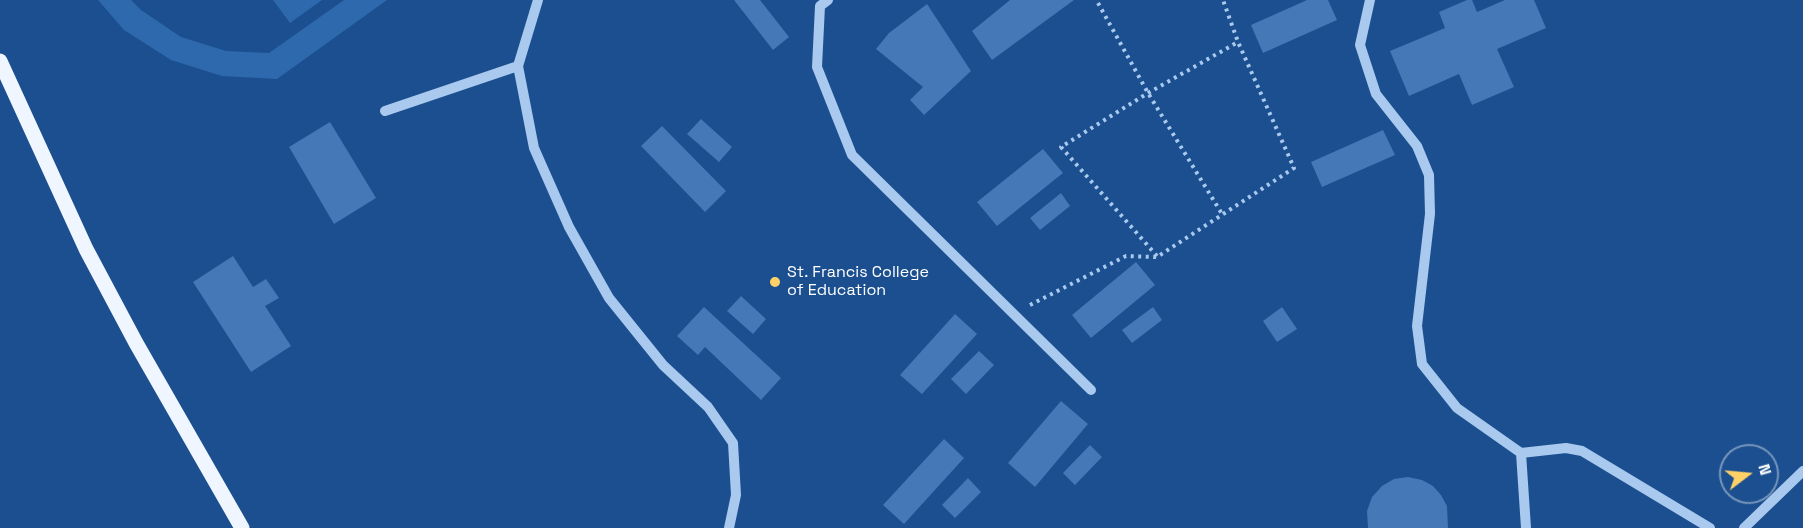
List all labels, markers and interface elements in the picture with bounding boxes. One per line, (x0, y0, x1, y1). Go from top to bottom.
place label: St. Francis College of Education (787, 263, 929, 301)
marker: St. Francis College of Education (768, 275, 782, 289)
north arrow (1719, 444, 1779, 504)
text: N (1753, 461, 1776, 477)

